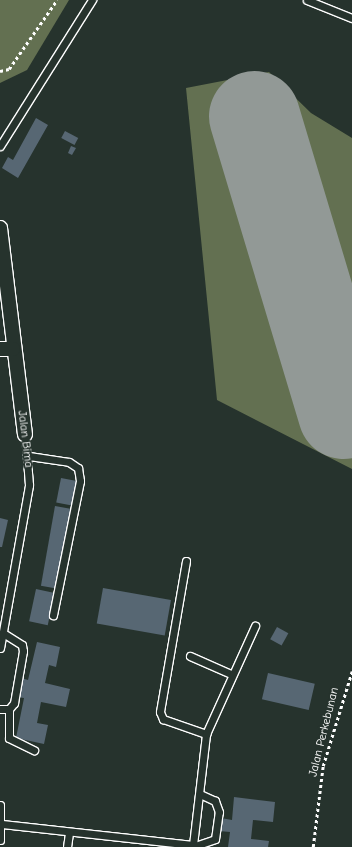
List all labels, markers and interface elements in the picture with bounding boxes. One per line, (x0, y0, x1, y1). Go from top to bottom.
street label: Jalan Bima (14, 410, 36, 468)
street label: Jalan Perkebunan (306, 686, 342, 778)

